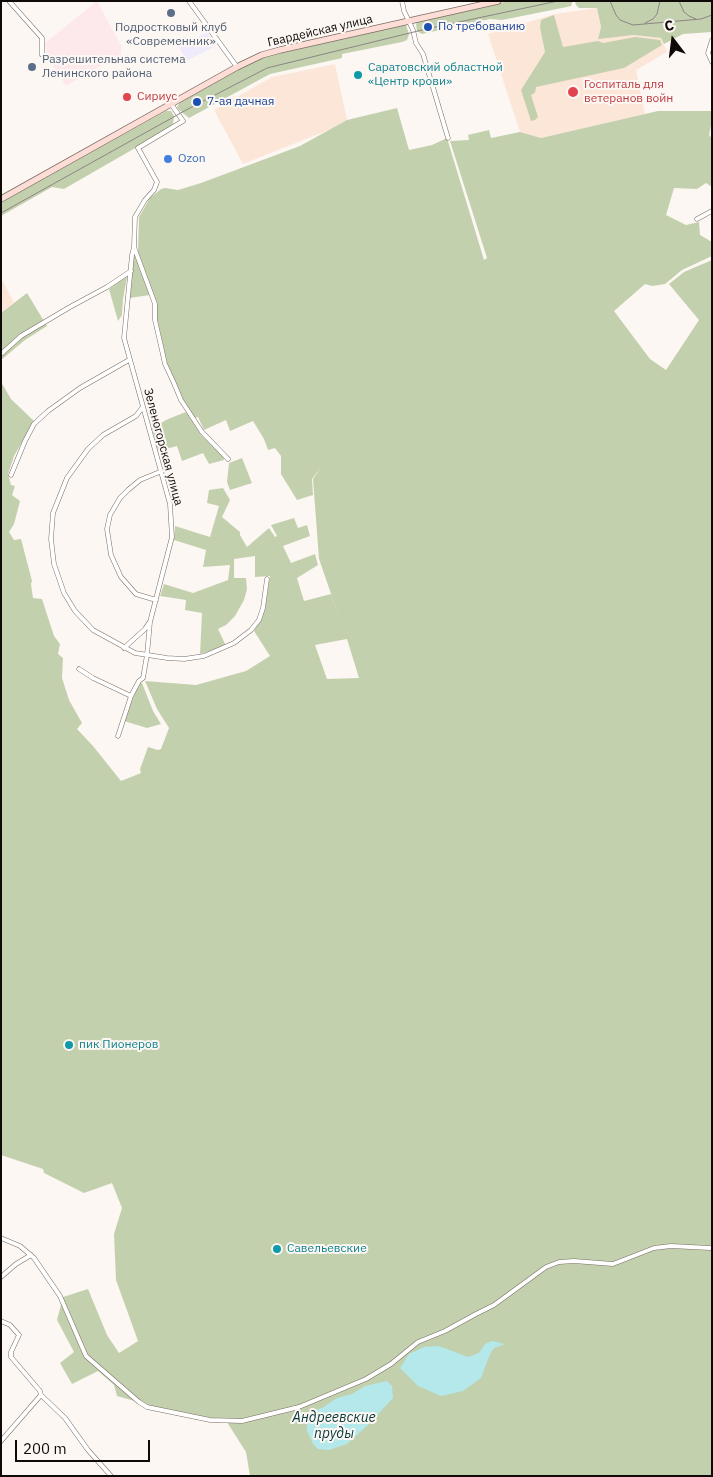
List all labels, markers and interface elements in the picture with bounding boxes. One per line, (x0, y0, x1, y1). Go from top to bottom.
marker: Подростковый клуб «Современник» (165, 7, 177, 19)
street label: Гвардейская улица (266, 12, 374, 50)
north arrow (648, 15, 698, 65)
text: С (662, 16, 676, 35)
place label: По требованию (438, 20, 525, 34)
place label: Подростковый клуб «Современник» (115, 21, 227, 49)
marker: По требованию (422, 21, 434, 33)
place label: Разрешительная система Ленинского района (42, 53, 186, 81)
marker: Разрешительная система Ленинского района (26, 61, 38, 73)
place label: Саратовский областной «Центр крови» (368, 61, 503, 89)
marker: Саратовский областной «Центр крови» (352, 69, 364, 81)
place label: Госпиталь для ветеранов войн (584, 78, 673, 106)
marker: Госпиталь для ветеранов войн (566, 85, 580, 99)
place label: Сириус (137, 90, 177, 104)
marker: Сириус (121, 91, 133, 103)
place label: 7-ая дачная (207, 95, 274, 109)
marker: 7-ая дачная (191, 96, 203, 108)
place label: Ozon (178, 152, 205, 166)
marker: Ozon (162, 153, 174, 165)
street label: Зеленогорская улица (140, 387, 186, 507)
place label: пик Пионеров (79, 1038, 158, 1052)
marker: пик Пионеров (63, 1039, 75, 1051)
place label: Савельевские (287, 1242, 367, 1256)
marker: Савельевские (271, 1243, 283, 1255)
water label: Андреевские пруды (292, 1410, 376, 1442)
scale bar (18, 1430, 152, 1462)
text: 200 m (23, 1439, 67, 1458)

